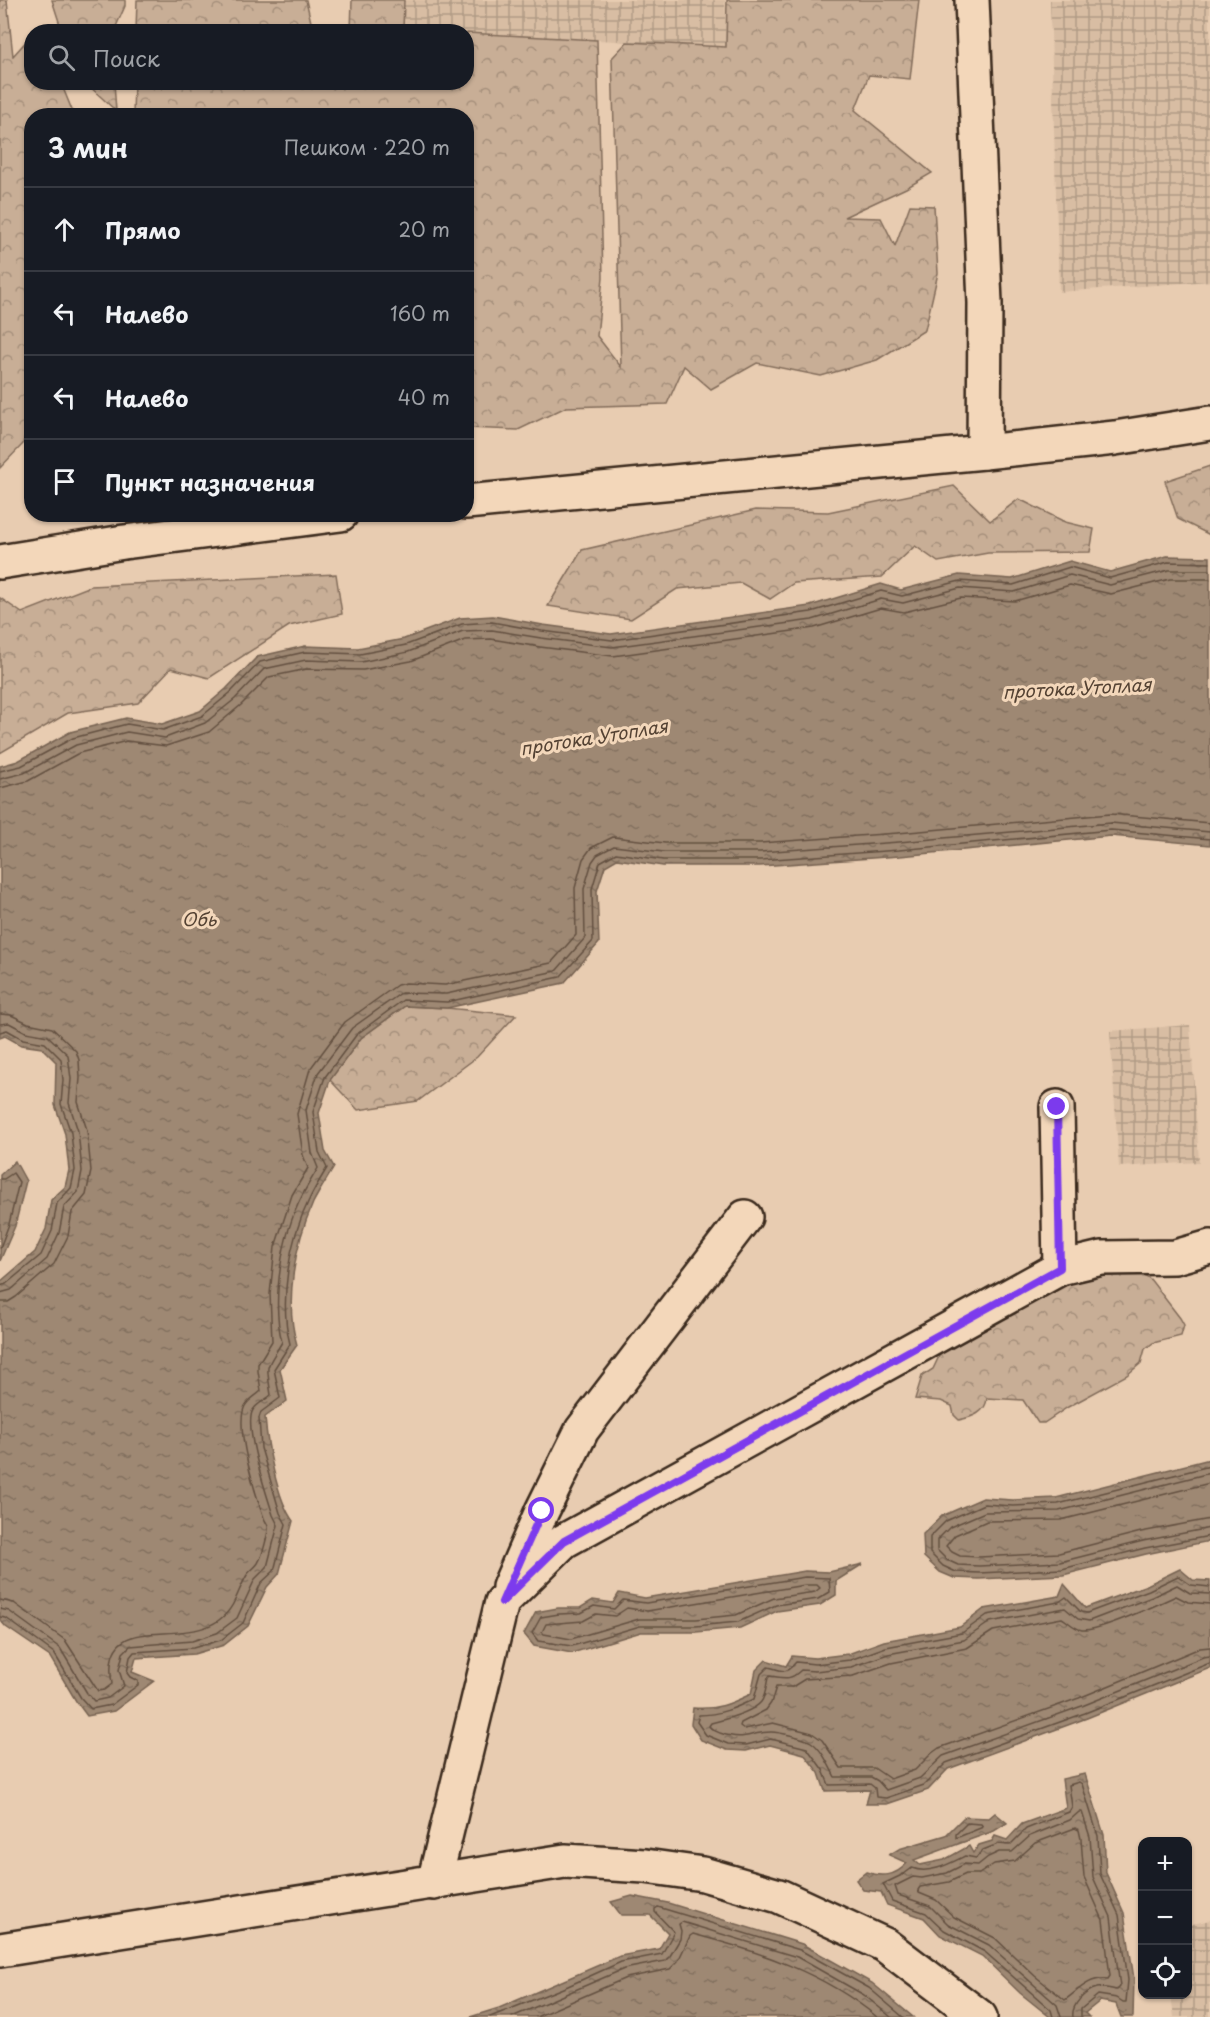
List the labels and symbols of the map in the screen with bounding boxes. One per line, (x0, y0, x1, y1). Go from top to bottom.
water label: протока Утоплая (1002, 670, 1153, 705)
water label: протока Утоплая (518, 711, 671, 762)
water label: Обь (182, 905, 218, 932)
route end (1043, 1093, 1069, 1119)
route start (528, 1497, 554, 1523)

